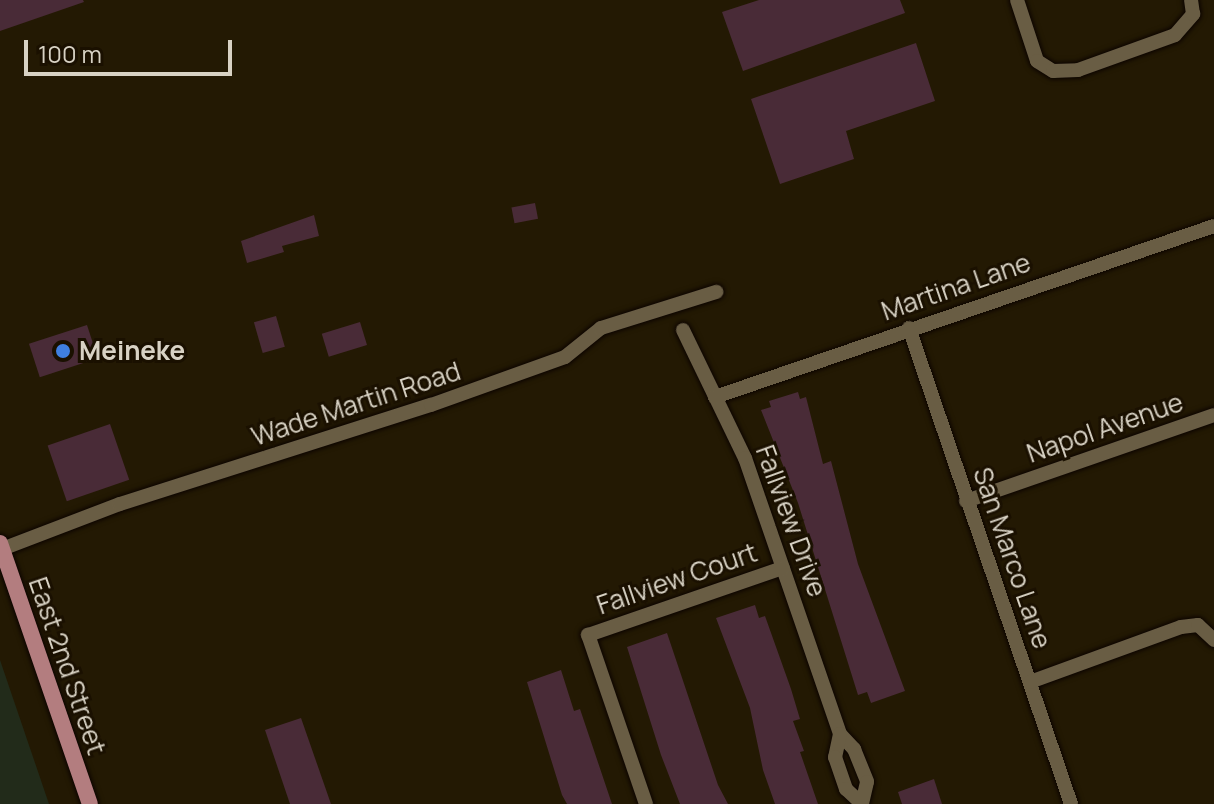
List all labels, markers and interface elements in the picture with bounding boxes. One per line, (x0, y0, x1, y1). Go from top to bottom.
scale bar (28, 24, 236, 74)
text: 100 m (38, 37, 102, 70)
street label: Martina Lane (877, 247, 1035, 327)
place label: Meineke (79, 335, 185, 367)
marker: Meineke (54, 342, 72, 360)
street label: Wade Martin Road (248, 356, 464, 452)
street label: Napol Avenue (1023, 387, 1187, 469)
street label: Fallview Drive (749, 441, 833, 601)
street label: San Marco Lane (966, 463, 1058, 653)
street label: Fallview Court (593, 537, 761, 621)
street label: East 2nd Street (22, 573, 112, 759)

